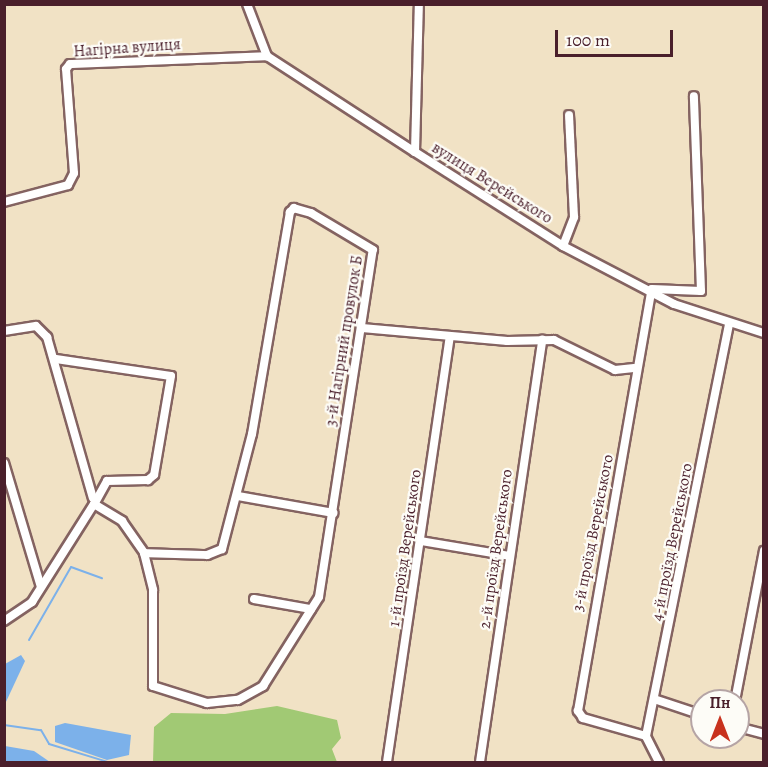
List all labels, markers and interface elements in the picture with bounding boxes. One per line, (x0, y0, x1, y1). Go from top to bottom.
scale bar (558, 18, 676, 56)
text: 100 m (566, 28, 610, 52)
street label: Нагірна вулиця (73, 35, 181, 61)
street label: вулиця Верейського (428, 138, 556, 228)
street label: 3-й Нагірний провулок Б (321, 254, 367, 428)
street label: 3-й проїзд Верейського (568, 453, 618, 613)
street label: 4-й проїзд Верейського (647, 461, 697, 623)
street label: 1-й проїзд Верейського (384, 468, 426, 628)
street label: 2-й проїзд Верейського (475, 468, 517, 630)
north arrow (690, 689, 750, 749)
text: Пн (710, 692, 730, 714)

